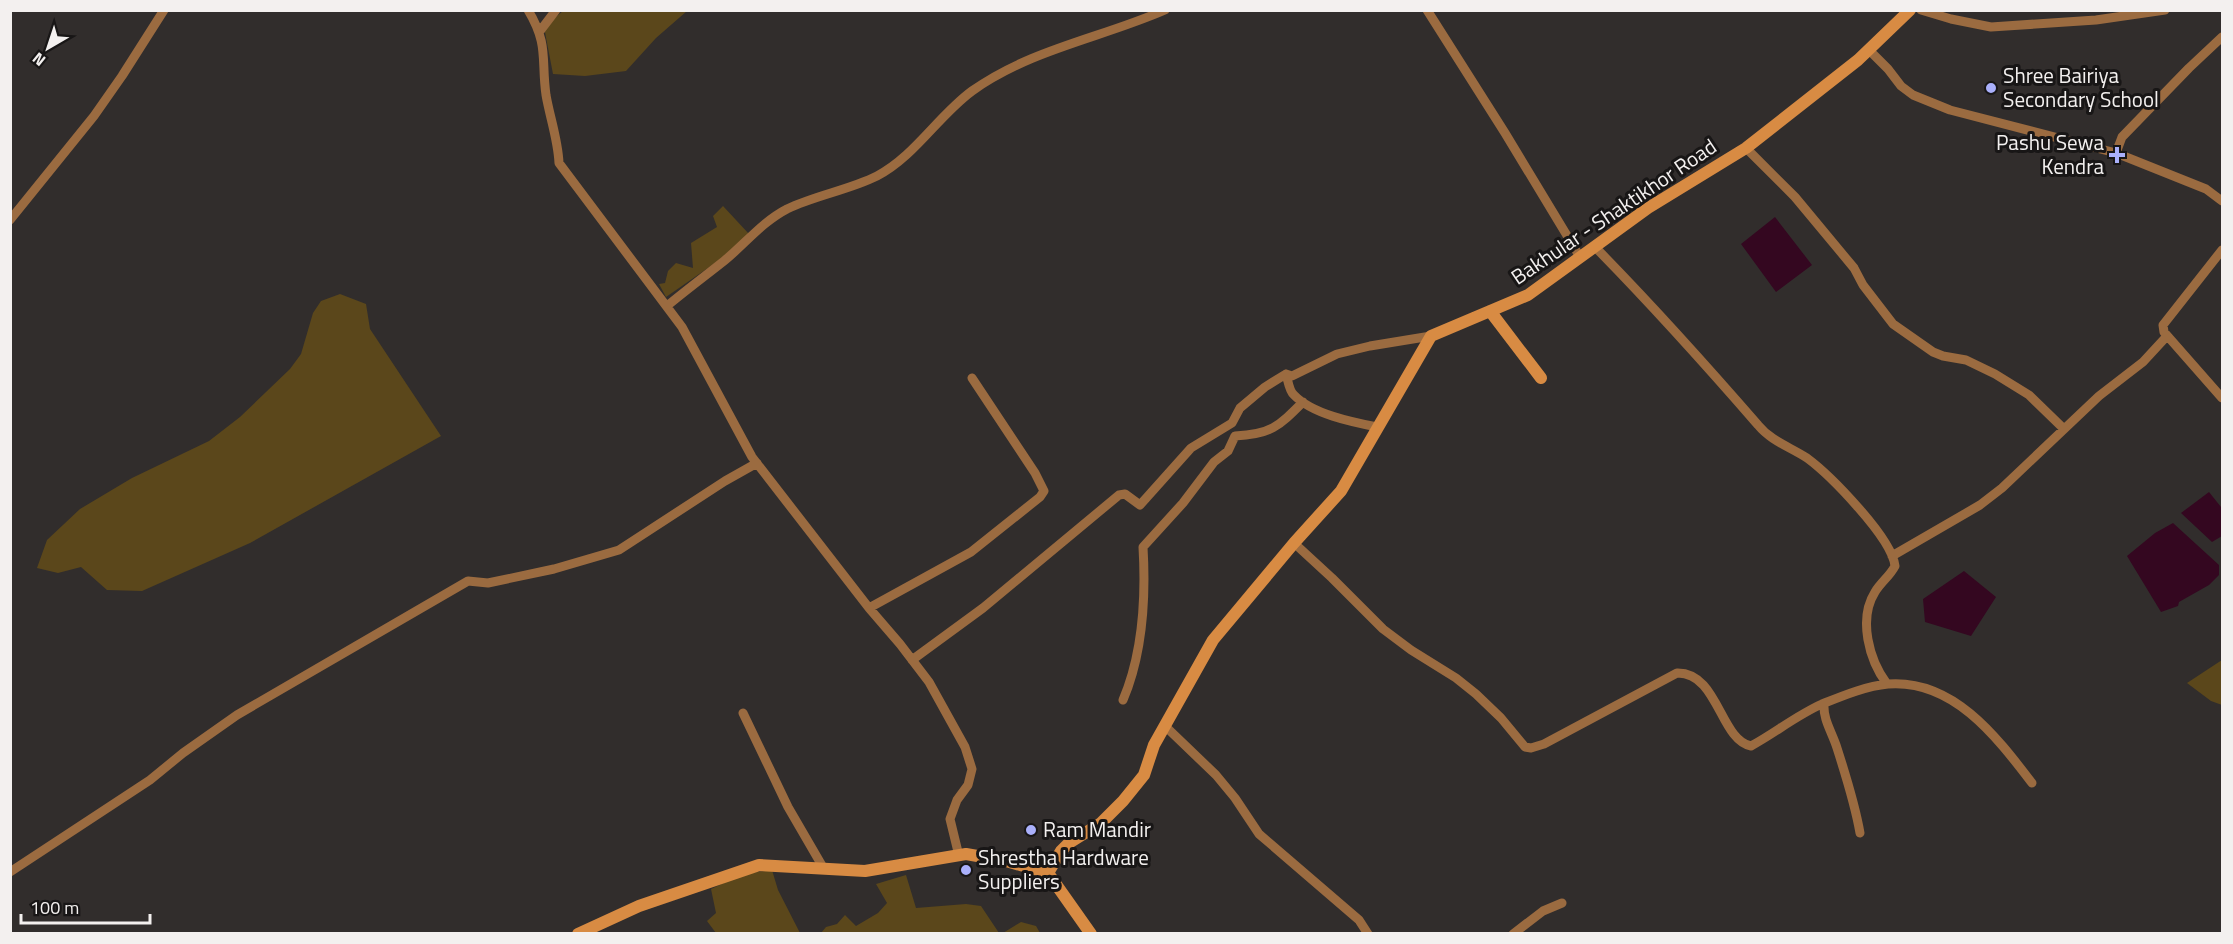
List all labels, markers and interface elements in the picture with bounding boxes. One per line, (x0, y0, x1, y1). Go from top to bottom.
north arrow (18, 18, 78, 78)
text: N (27, 47, 50, 72)
place label: Shree Bairiya Secondary School (2003, 59, 2159, 115)
marker: Shree Bairiya Secondary School (1984, 81, 1998, 95)
place label: Pashu Sewa Kendra (1996, 126, 2104, 182)
street label: Bakhular - Shaktikhor Road (1504, 130, 1723, 292)
marker: Pashu Sewa Kendra (2108, 146, 2126, 164)
place label: Ram Mandir (1043, 813, 1151, 845)
marker: Ram Mandir (1024, 823, 1038, 837)
place label: Shrestha Hardware Suppliers (978, 841, 1149, 897)
marker: Shrestha Hardware Suppliers (959, 863, 973, 877)
scale bar (21, 887, 150, 925)
text: 100 m (30, 894, 79, 921)

